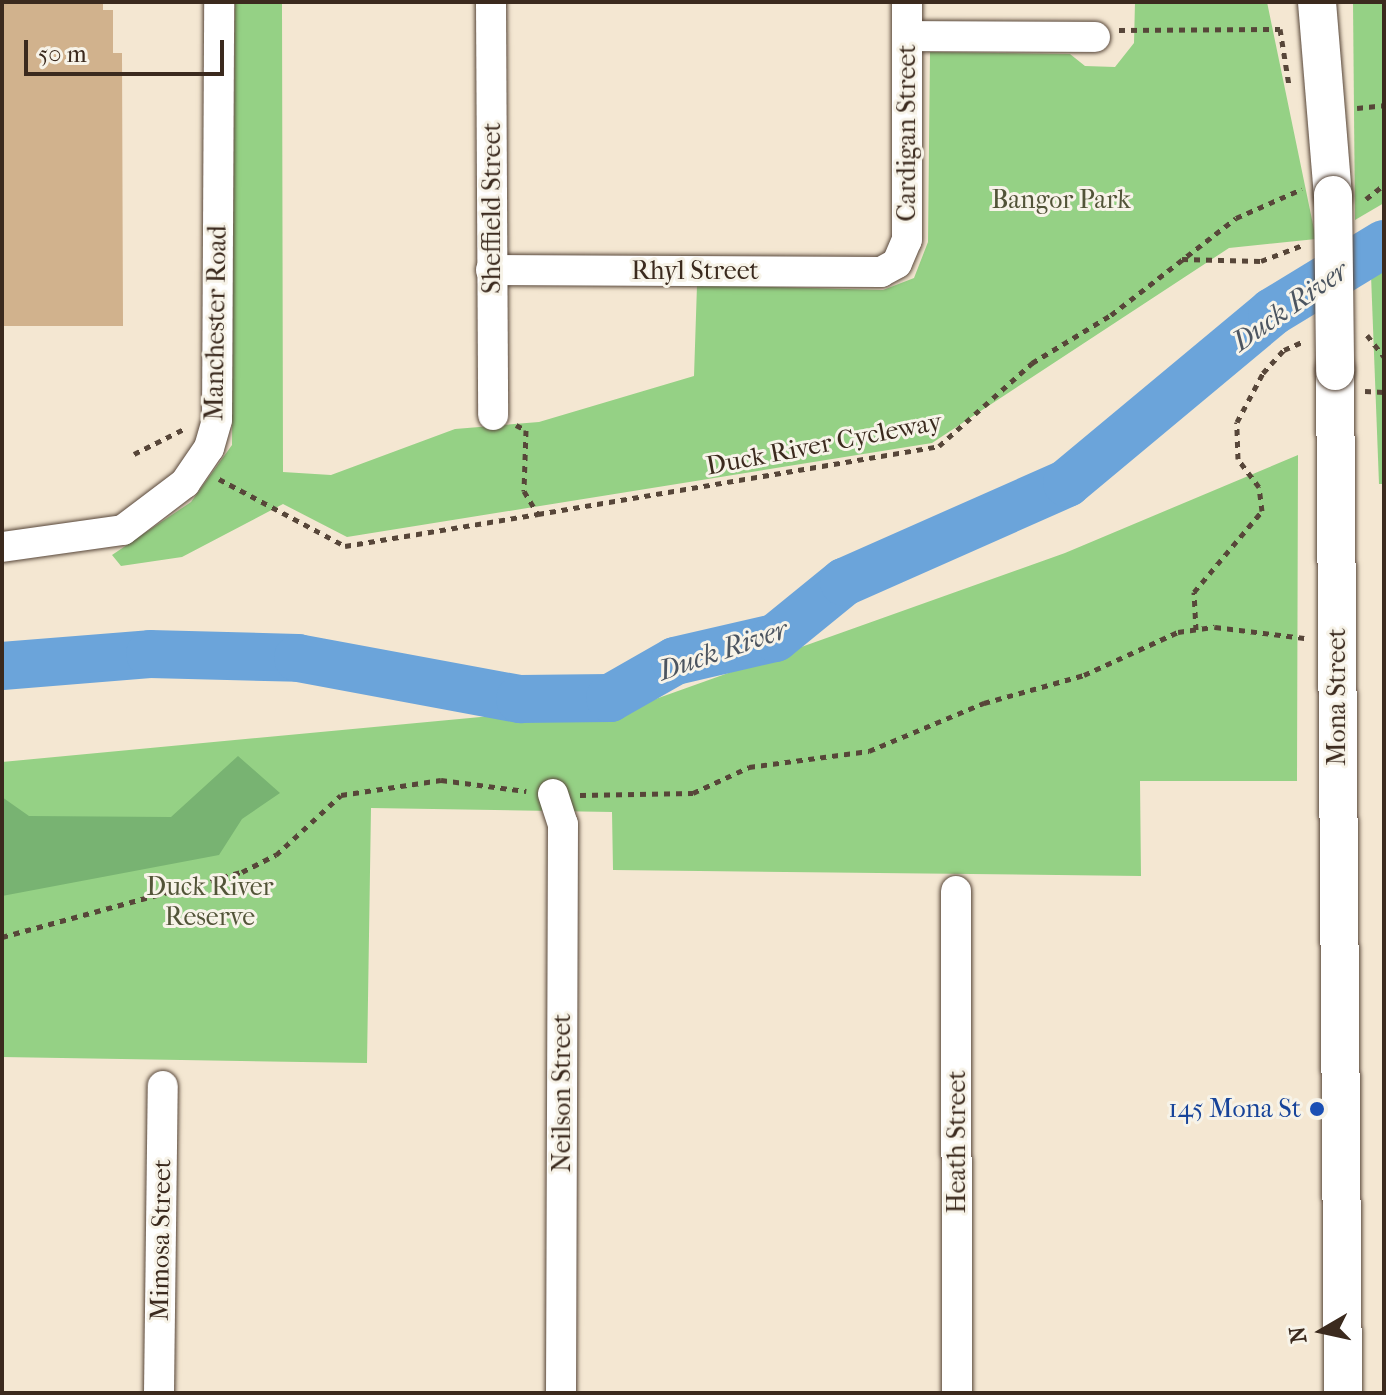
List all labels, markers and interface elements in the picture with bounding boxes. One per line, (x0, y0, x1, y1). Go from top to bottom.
scale bar (28, 24, 228, 74)
text: 50 m (38, 40, 87, 68)
street label: Cardigan Street (891, 44, 923, 222)
street label: Sheffield Street (476, 122, 508, 294)
park label: Bangor Park (991, 184, 1131, 216)
street label: Manchester Road (199, 225, 233, 421)
water label: Duck River (1225, 254, 1355, 358)
street label: Rhyl Street (631, 255, 759, 287)
street label: Duck River Cycleway (704, 406, 944, 482)
water label: Duck River (654, 612, 792, 688)
street label: Mona Street (1321, 628, 1353, 766)
park label: Duck River Reserve (146, 871, 274, 932)
street label: Neilson Street (546, 1014, 578, 1172)
street label: Heath Street (941, 1070, 973, 1214)
place label: 145 Mona St (1168, 1093, 1301, 1125)
marker: 145 Mona St (1308, 1100, 1326, 1118)
street label: Mimosa Street (144, 1159, 178, 1321)
north arrow (1282, 1291, 1362, 1371)
text: N (1284, 1324, 1312, 1345)

